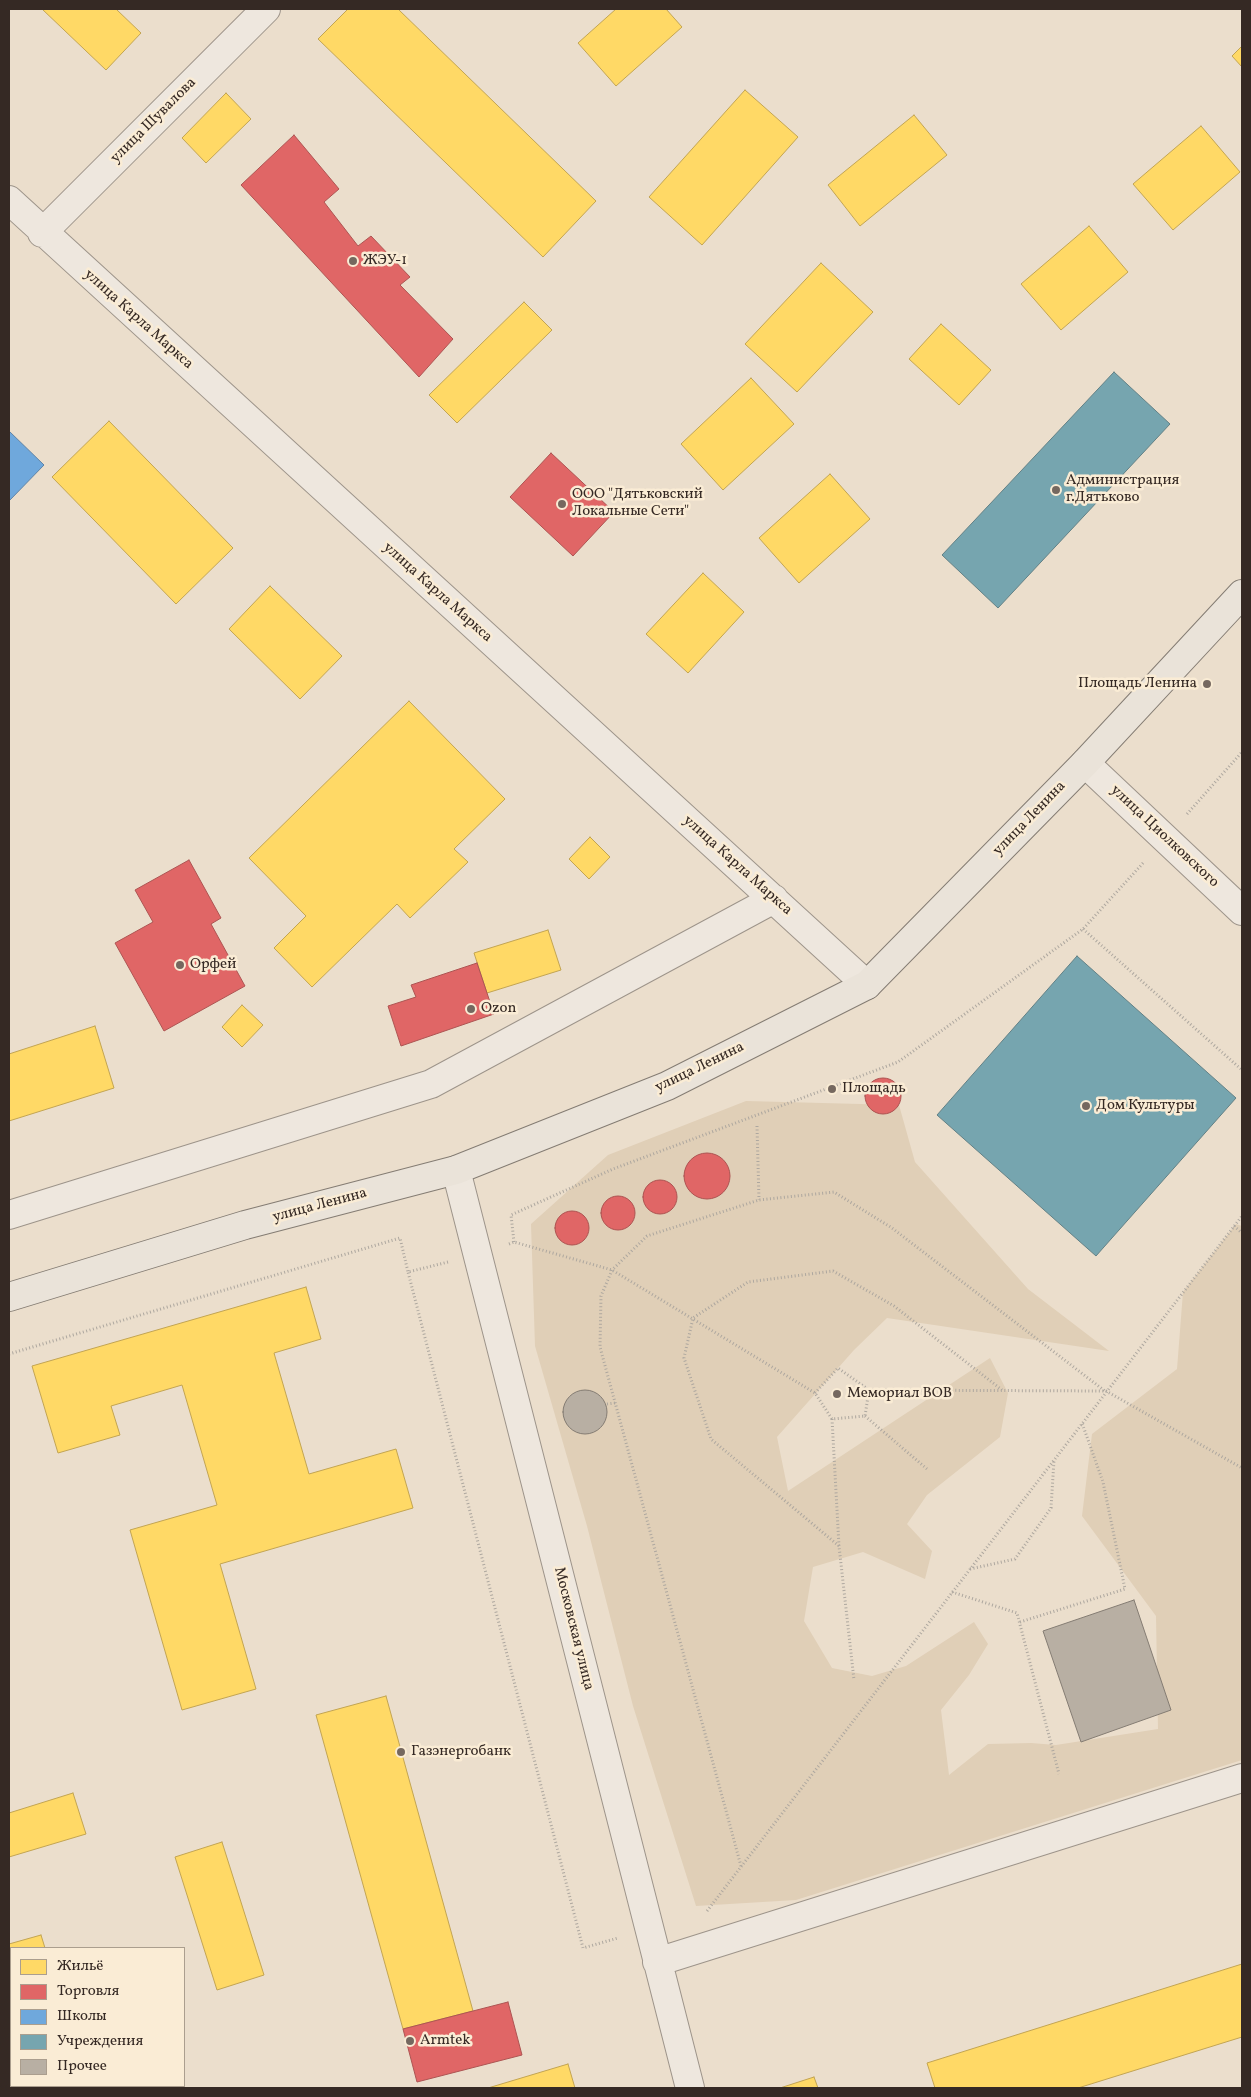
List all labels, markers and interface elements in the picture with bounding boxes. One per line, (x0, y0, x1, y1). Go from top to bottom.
street label: улица Шувалова (107, 74, 201, 168)
place label: ЖЭУ-1 (363, 252, 407, 270)
marker: ЖЭУ-1 (347, 255, 359, 267)
street label: улица Карла Маркса (80, 266, 196, 374)
place label: Администрация г.Дятьково (1066, 472, 1179, 507)
marker: Администрация г.Дятьково (1050, 484, 1062, 496)
place label: ООО "Дятьковский Локальные Сети" (572, 486, 703, 521)
marker: ООО "Дятьковский Локальные Сети" (556, 498, 568, 510)
street label: улица Карла Маркса (379, 539, 495, 647)
place label: Площадь Ленина (1078, 675, 1197, 693)
marker: Площадь Ленина (1201, 678, 1213, 690)
street label: улица Ленина (990, 778, 1070, 860)
street label: улица Циолковского (1106, 782, 1222, 892)
street label: улица Карла Маркса (679, 812, 795, 920)
place label: Орфей (190, 956, 236, 974)
marker: Орфей (174, 959, 186, 971)
place label: Ozon (481, 1000, 516, 1018)
marker: Ozon (465, 1003, 477, 1015)
street label: улица Ленина (653, 1039, 747, 1097)
place label: Площадь (842, 1080, 906, 1098)
marker: Площадь (826, 1083, 838, 1095)
place label: Дом Культуры (1096, 1097, 1195, 1115)
marker: Дом Культуры (1080, 1100, 1092, 1112)
street label: улица Ленина (271, 1185, 369, 1227)
place label: Мемориал ВОВ (847, 1385, 952, 1403)
marker: Мемориал ВОВ (831, 1388, 843, 1400)
street label: Московская улица (549, 1565, 597, 1693)
place label: Газэнергобанк (411, 1743, 511, 1761)
marker: Газэнергобанк (395, 1746, 407, 1758)
legend (10, 1947, 185, 2087)
text: Жильё (57, 1956, 103, 1977)
text: Торговля (57, 1981, 119, 2002)
text: Школы (57, 2006, 107, 2027)
text: Учреждения (57, 2031, 143, 2052)
place label: Armtek (420, 2032, 471, 2050)
marker: Armtek (404, 2035, 416, 2047)
text: Прочее (57, 2056, 107, 2077)

